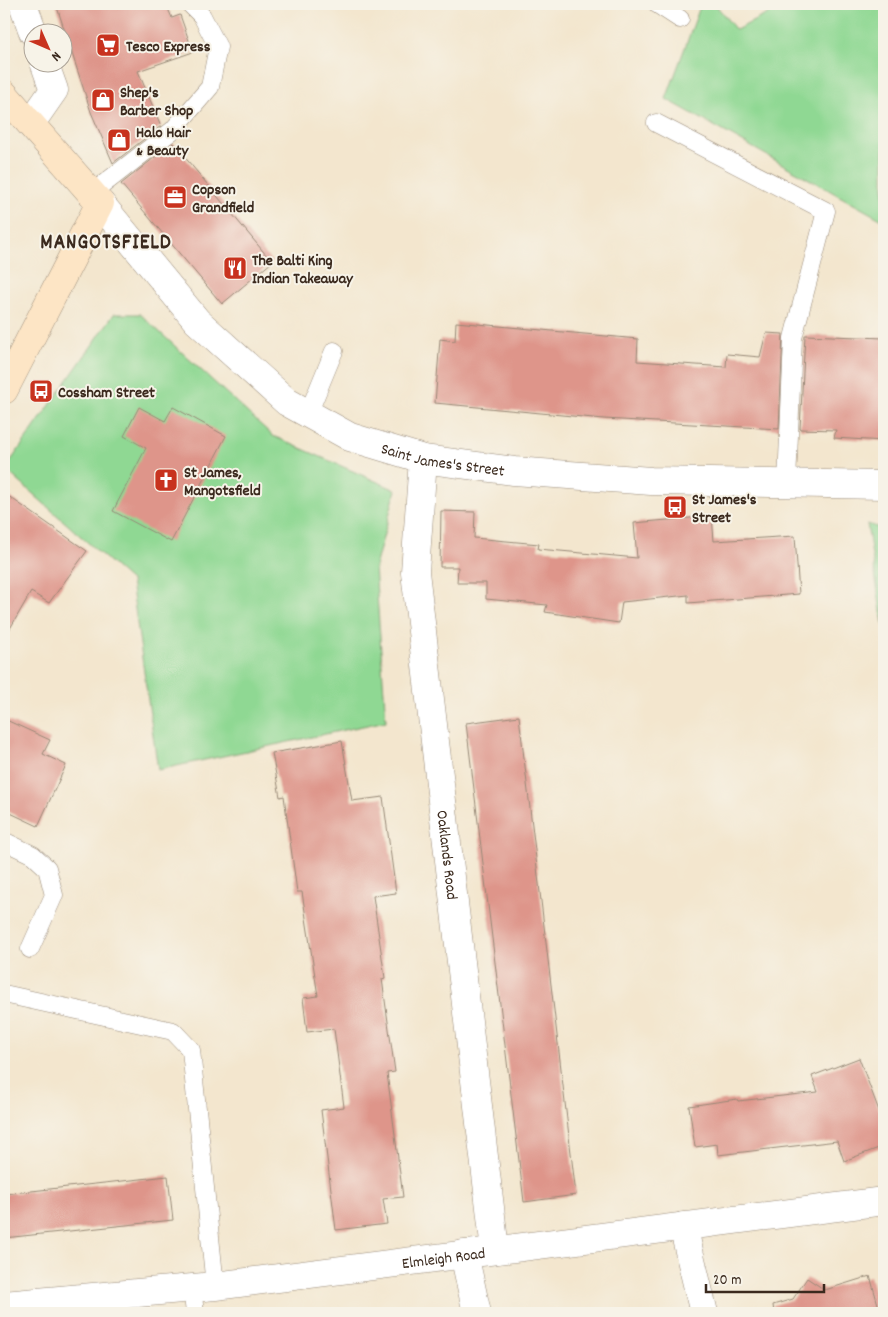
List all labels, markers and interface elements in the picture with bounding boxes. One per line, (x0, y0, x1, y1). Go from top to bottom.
north arrow (22, 22, 72, 72)
supermarket icon: Tesco Express (95, 32, 121, 58)
place label: Tesco Express (126, 36, 211, 59)
text: N (46, 46, 65, 65)
place label: Shep's Barber Shop (120, 82, 193, 123)
shop icon: Shep's Barber Shop (90, 87, 116, 113)
place label: Halo Hair & Beauty (136, 122, 192, 163)
shop icon: Halo Hair & Beauty (106, 127, 132, 153)
place label: Copson Grandfield (192, 179, 254, 220)
office icon: Copson Grandfield (162, 184, 188, 210)
district label: MANGOTSFIELD (40, 229, 172, 259)
place label: The Balti King Indian Takeaway (252, 250, 354, 291)
restaurant icon: The Balti King Indian Takeaway (222, 255, 248, 281)
bus stop icon: Cossham Street (28, 378, 54, 404)
place label: Cossham Street (58, 382, 155, 405)
street label: Saint James's Street (378, 438, 506, 484)
place label: St James, Mangotsfield (184, 462, 261, 503)
church icon: St James, Mangotsfield (153, 467, 179, 493)
place label: St James's Street (692, 489, 757, 530)
bus stop icon: St James's Street (662, 494, 688, 520)
street label: Oaklands Road (429, 809, 463, 901)
street label: Elmleigh Road (401, 1243, 487, 1276)
scale bar (706, 1262, 823, 1294)
text: 20 m (713, 1270, 741, 1292)

